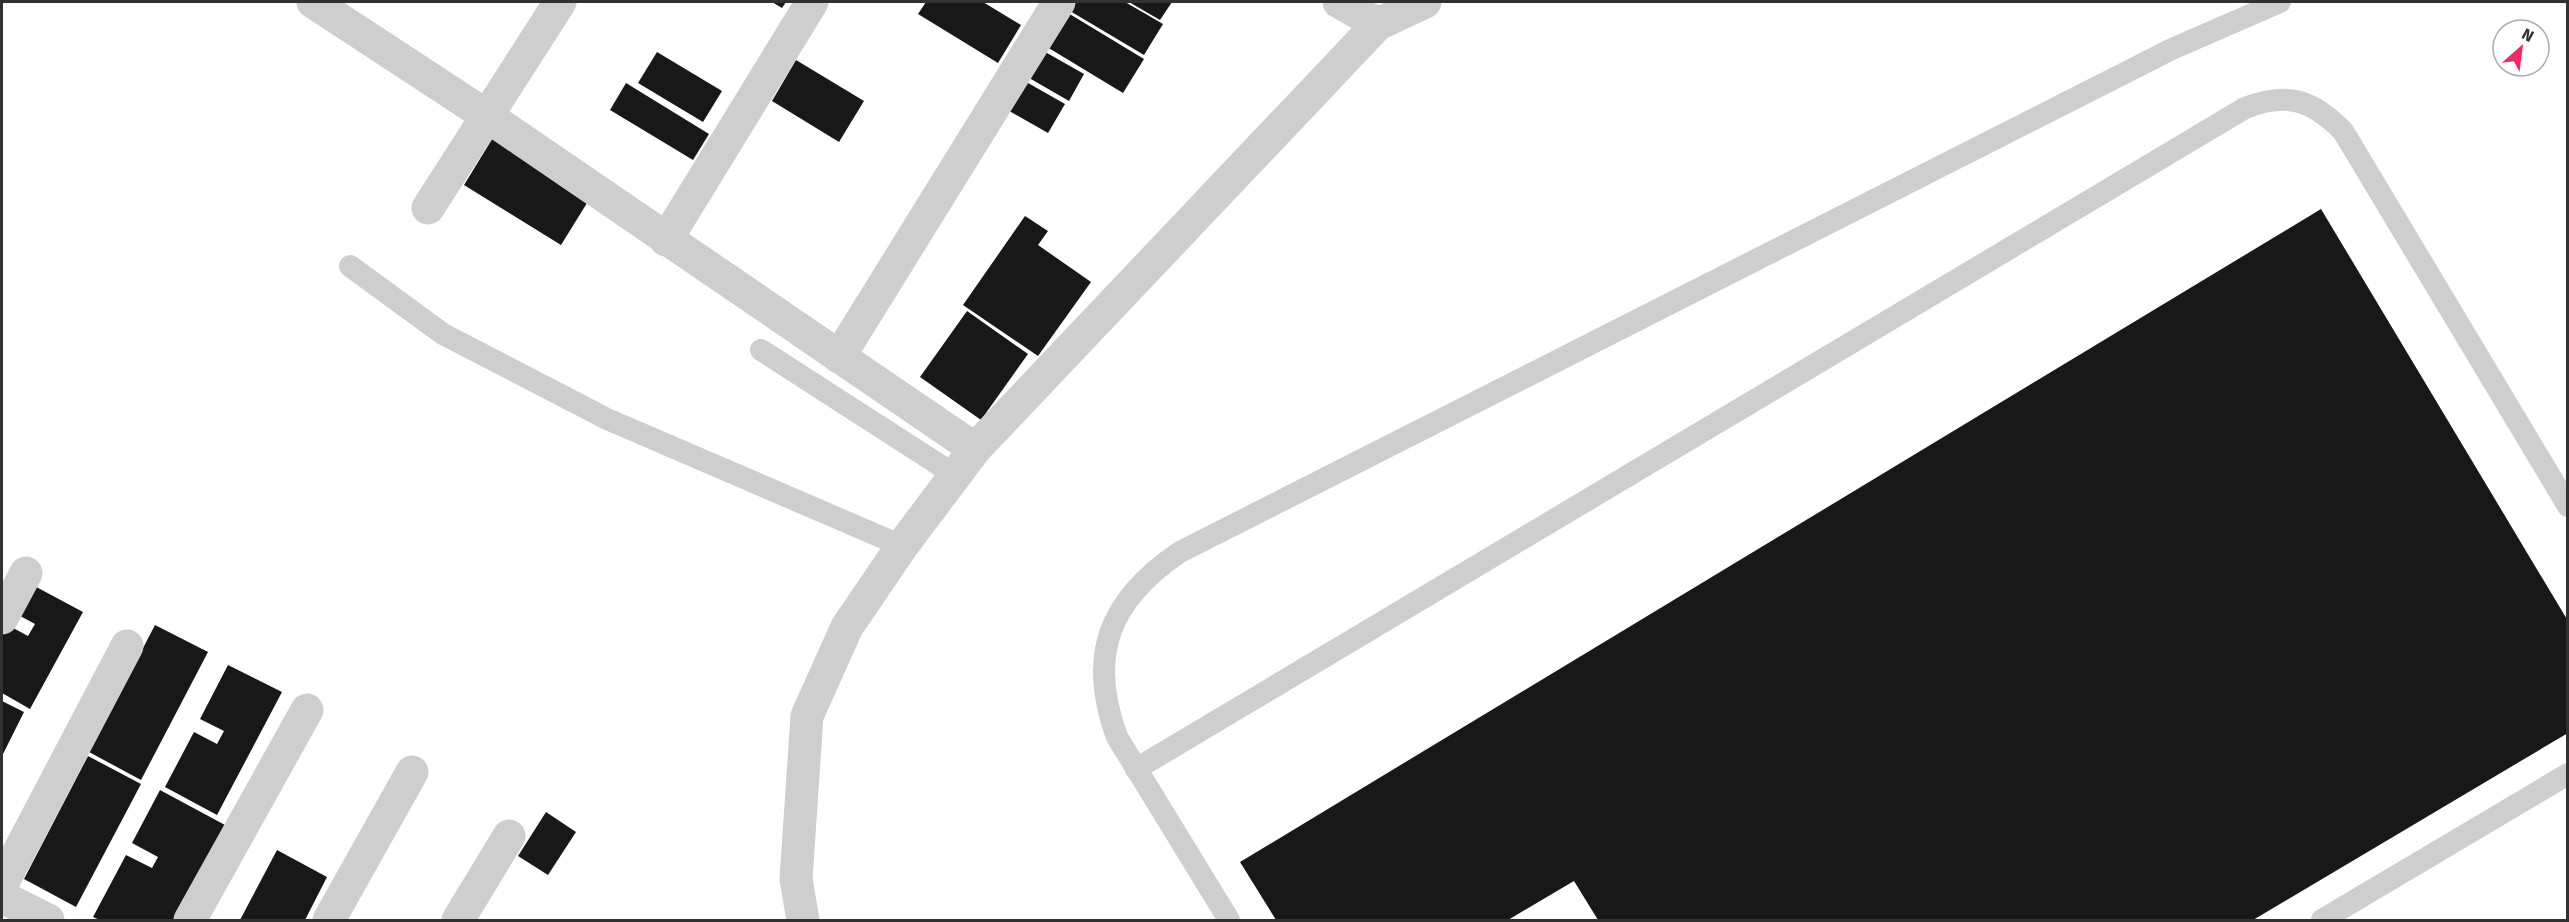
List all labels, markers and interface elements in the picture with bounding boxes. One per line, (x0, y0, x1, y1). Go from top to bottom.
north arrow (2491, 18, 2551, 78)
text: N (2519, 24, 2537, 46)

